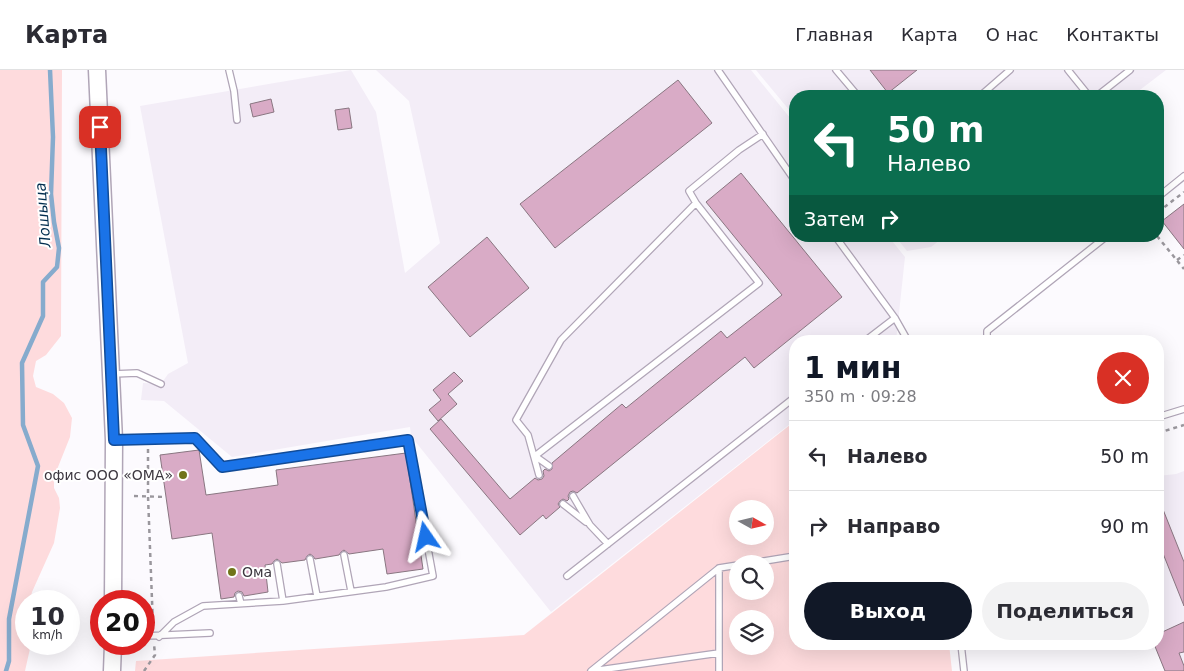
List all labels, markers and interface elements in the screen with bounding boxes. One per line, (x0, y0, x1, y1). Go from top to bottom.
text: Карта (25, 21, 108, 49)
text: Главная (795, 24, 873, 45)
text: Карта (901, 24, 958, 45)
text: О нас (986, 24, 1038, 45)
text: Контакты (1066, 24, 1159, 45)
pin (79, 106, 121, 148)
icon: left (804, 110, 869, 175)
text: 50 m (887, 110, 984, 150)
icon: arrive (86, 113, 114, 141)
text: Налево (887, 151, 971, 176)
water label: Лошыца (31, 182, 55, 249)
icon: right (875, 205, 903, 233)
text: Затем (804, 208, 865, 230)
text: 1 мин (804, 350, 902, 385)
button: close (1097, 352, 1149, 404)
text: 350 m · 09:28 (804, 387, 917, 406)
icon: left (804, 442, 832, 470)
text: Налево (847, 445, 928, 467)
text: 50 m (1100, 445, 1149, 467)
place label: офис ООО «ОМА» (44, 467, 173, 483)
marker: офис ООО «ОМА» (177, 469, 189, 481)
north arrow (729, 500, 774, 545)
map controls (729, 500, 774, 655)
position arrow (399, 510, 451, 562)
icon: right (804, 512, 832, 540)
text: Направо (847, 515, 940, 537)
text: 90 m (1100, 515, 1149, 537)
button: search (729, 555, 774, 600)
place label: Ома (242, 564, 272, 580)
marker: Ома (226, 566, 238, 578)
button: Выход (804, 582, 972, 640)
button: Поделиться (982, 582, 1149, 640)
speed limit sign: 20 (90, 590, 155, 655)
text: 10 (30, 602, 65, 631)
button: layers (729, 610, 774, 655)
text: km/h (32, 628, 63, 642)

